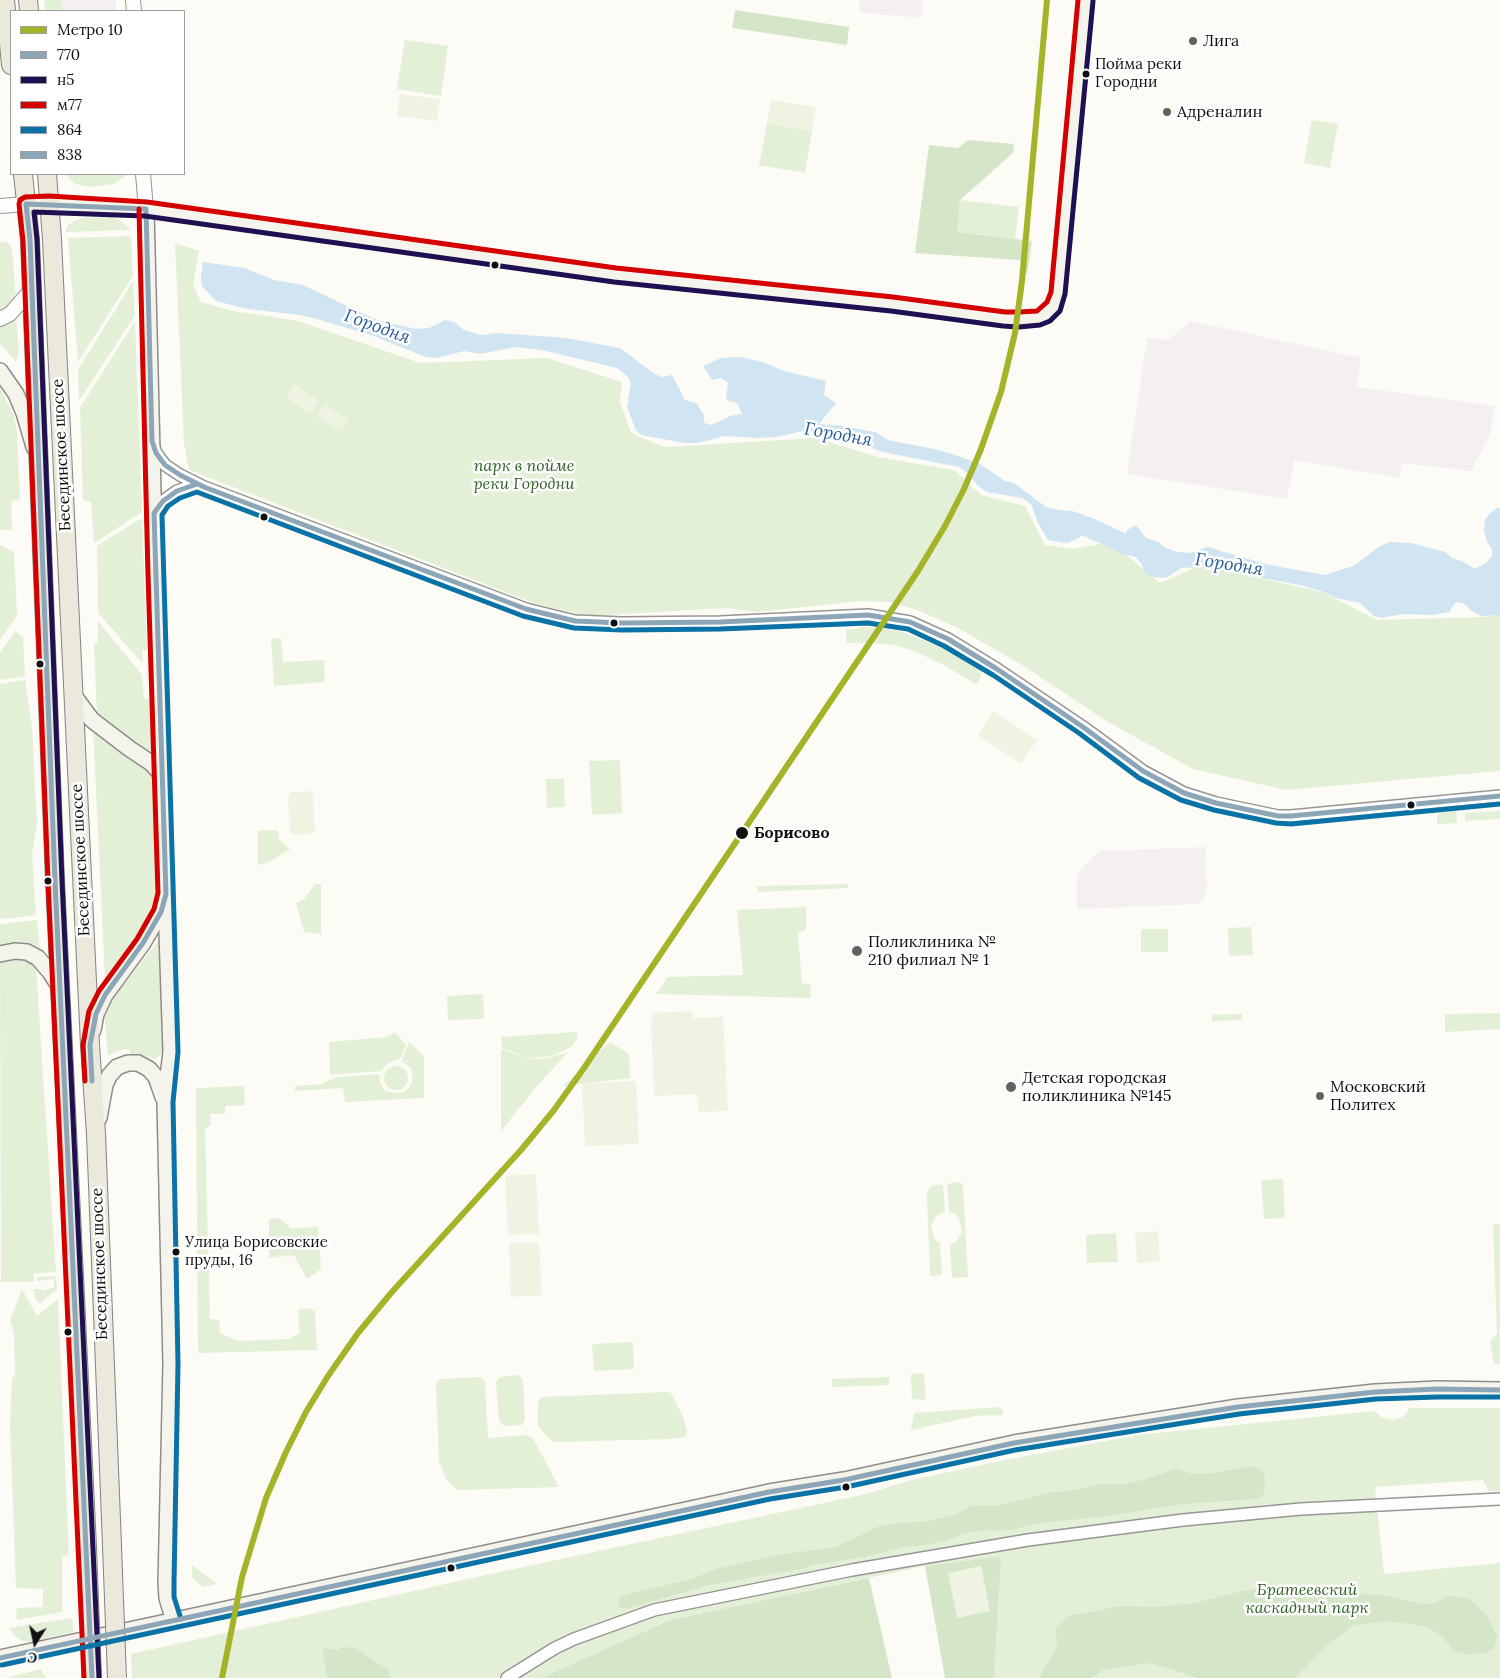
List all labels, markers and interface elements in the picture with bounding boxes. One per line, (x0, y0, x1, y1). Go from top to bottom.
legend (10, 10, 185, 175)
text: Метро 10 (57, 20, 123, 39)
place label: Лига (1203, 31, 1239, 51)
marker: Лига (1187, 35, 1199, 47)
text: 770 (57, 45, 80, 64)
place label: Пойма реки Городни (1095, 56, 1182, 91)
marker: Пойма реки Городни (1081, 69, 1091, 79)
text: н5 (57, 70, 75, 89)
text: м77 (57, 95, 82, 114)
place label: Адреналин (1177, 102, 1262, 122)
marker: Адреналин (1161, 106, 1173, 118)
text: 864 (57, 120, 82, 139)
text: 838 (57, 145, 82, 164)
unlabelled marker (490, 260, 500, 270)
water label: Городня (341, 305, 413, 349)
street label: Бесединское шоссе (48, 378, 76, 532)
water label: Городня (802, 418, 874, 452)
park label: парк в пойме реки Городни (473, 456, 575, 494)
unlabelled marker (259, 512, 269, 522)
water label: Городня (1193, 549, 1265, 581)
unlabelled marker (609, 618, 619, 628)
unlabelled marker (35, 659, 45, 669)
street label: Бесединское шоссе (67, 783, 95, 937)
unlabelled marker (1406, 800, 1416, 810)
place label: Борисово (754, 823, 829, 843)
marker: Борисово (734, 825, 750, 841)
unlabelled marker (43, 876, 53, 886)
place label: Поликлиника № 210 филиал № 1 (868, 932, 996, 970)
marker: Поликлиника № 210 филиал № 1 (850, 944, 864, 958)
place label: Детская городская поликлиника №145 (1022, 1068, 1172, 1106)
place label: Московский Политех (1330, 1077, 1426, 1115)
marker: Детская городская поликлиника №145 (1004, 1080, 1018, 1094)
marker: Московский Политех (1314, 1090, 1326, 1102)
street label: Бесединское шоссе (88, 1187, 112, 1341)
place label: Улица Борисовские пруды, 16 (185, 1234, 328, 1269)
marker: Улица Борисовские пруды, 16 (171, 1247, 181, 1257)
unlabelled marker (63, 1327, 73, 1337)
unlabelled marker (841, 1482, 851, 1492)
unlabelled marker (446, 1563, 456, 1573)
park label: Братеевский каскадный парк (1246, 1580, 1368, 1618)
north arrow (10, 1618, 60, 1668)
text: С (26, 1648, 39, 1667)

